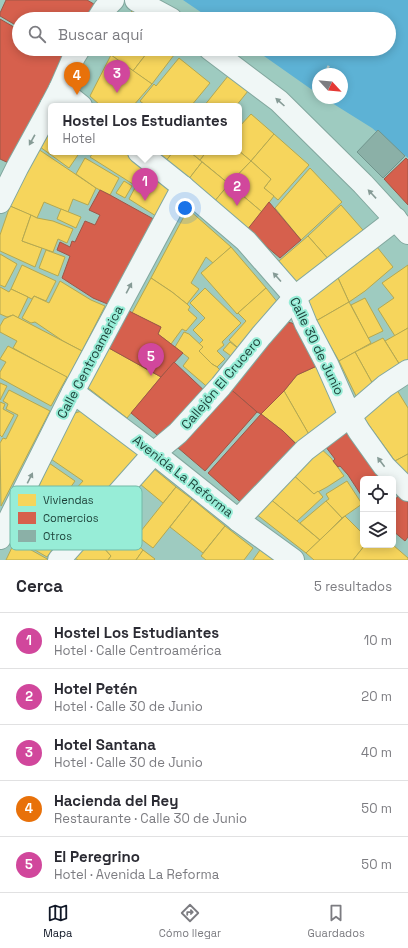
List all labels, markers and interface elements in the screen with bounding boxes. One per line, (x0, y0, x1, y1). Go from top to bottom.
search box (12, 12, 396, 56)
icon: search (26, 23, 48, 45)
text: Buscar aquí (58, 25, 143, 44)
pin: 3 (104, 60, 130, 93)
pin: 4 (64, 62, 90, 95)
north arrow (312, 68, 348, 104)
one-way arrow (275, 98, 285, 107)
popup (48, 103, 242, 155)
text: Hostel Los Estudiantes (62, 111, 228, 130)
text: Hotel (62, 130, 95, 147)
one-way arrow (29, 134, 35, 146)
pin: 1 (132, 168, 158, 201)
pin: 2 (224, 173, 250, 206)
one-way arrow (368, 189, 377, 199)
your location (175, 198, 195, 218)
one-way arrow (273, 271, 282, 282)
one-way arrow (126, 282, 132, 294)
street label: Calle 30 de Junio (286, 294, 348, 398)
street label: Calle Centroamérica (53, 302, 127, 421)
street label: Callejón El Crucero (177, 333, 265, 433)
pin: 5 (138, 343, 164, 376)
street label: Avenida La Reforma (129, 431, 237, 521)
one-way arrow (377, 457, 385, 467)
one-way arrow (27, 472, 33, 484)
map controls (360, 476, 396, 548)
button: locate (360, 476, 396, 512)
legend (10, 486, 142, 550)
text: Viviendas (43, 493, 94, 507)
text: Comercios (43, 511, 99, 525)
button: layers (360, 512, 396, 548)
text: Otros (43, 529, 72, 543)
text: Cerca (16, 575, 63, 597)
text: 5 resultados (314, 578, 392, 595)
text: Hostel Los Estudiantes (54, 623, 219, 642)
text: 1 (26, 632, 32, 649)
text: 10 m (364, 632, 392, 649)
text: Hotel · Calle Centroamérica (54, 642, 221, 659)
text: Hotel Petén (54, 679, 138, 698)
text: 2 (25, 688, 33, 705)
text: 20 m (361, 688, 392, 705)
text: Hotel · Calle 30 de Junio (54, 698, 203, 715)
text: Hotel Santana (54, 735, 156, 754)
text: 3 (25, 744, 33, 761)
text: 40 m (361, 744, 392, 761)
text: Hotel · Calle 30 de Junio (54, 754, 203, 771)
text: Hacienda del Rey (54, 791, 179, 810)
text: 4 (25, 800, 33, 817)
text: 50 m (361, 800, 392, 817)
text: Restaurante · Calle 30 de Junio (54, 810, 247, 827)
text: El Peregrino (54, 847, 140, 866)
text: 5 (25, 856, 33, 873)
text: 50 m (361, 856, 392, 873)
text: Hotel · Avenida La Reforma (54, 866, 219, 883)
tab: Mapa (43, 902, 72, 940)
tab: Cómo llegar (159, 902, 221, 940)
tab: Guardados (308, 902, 365, 940)

